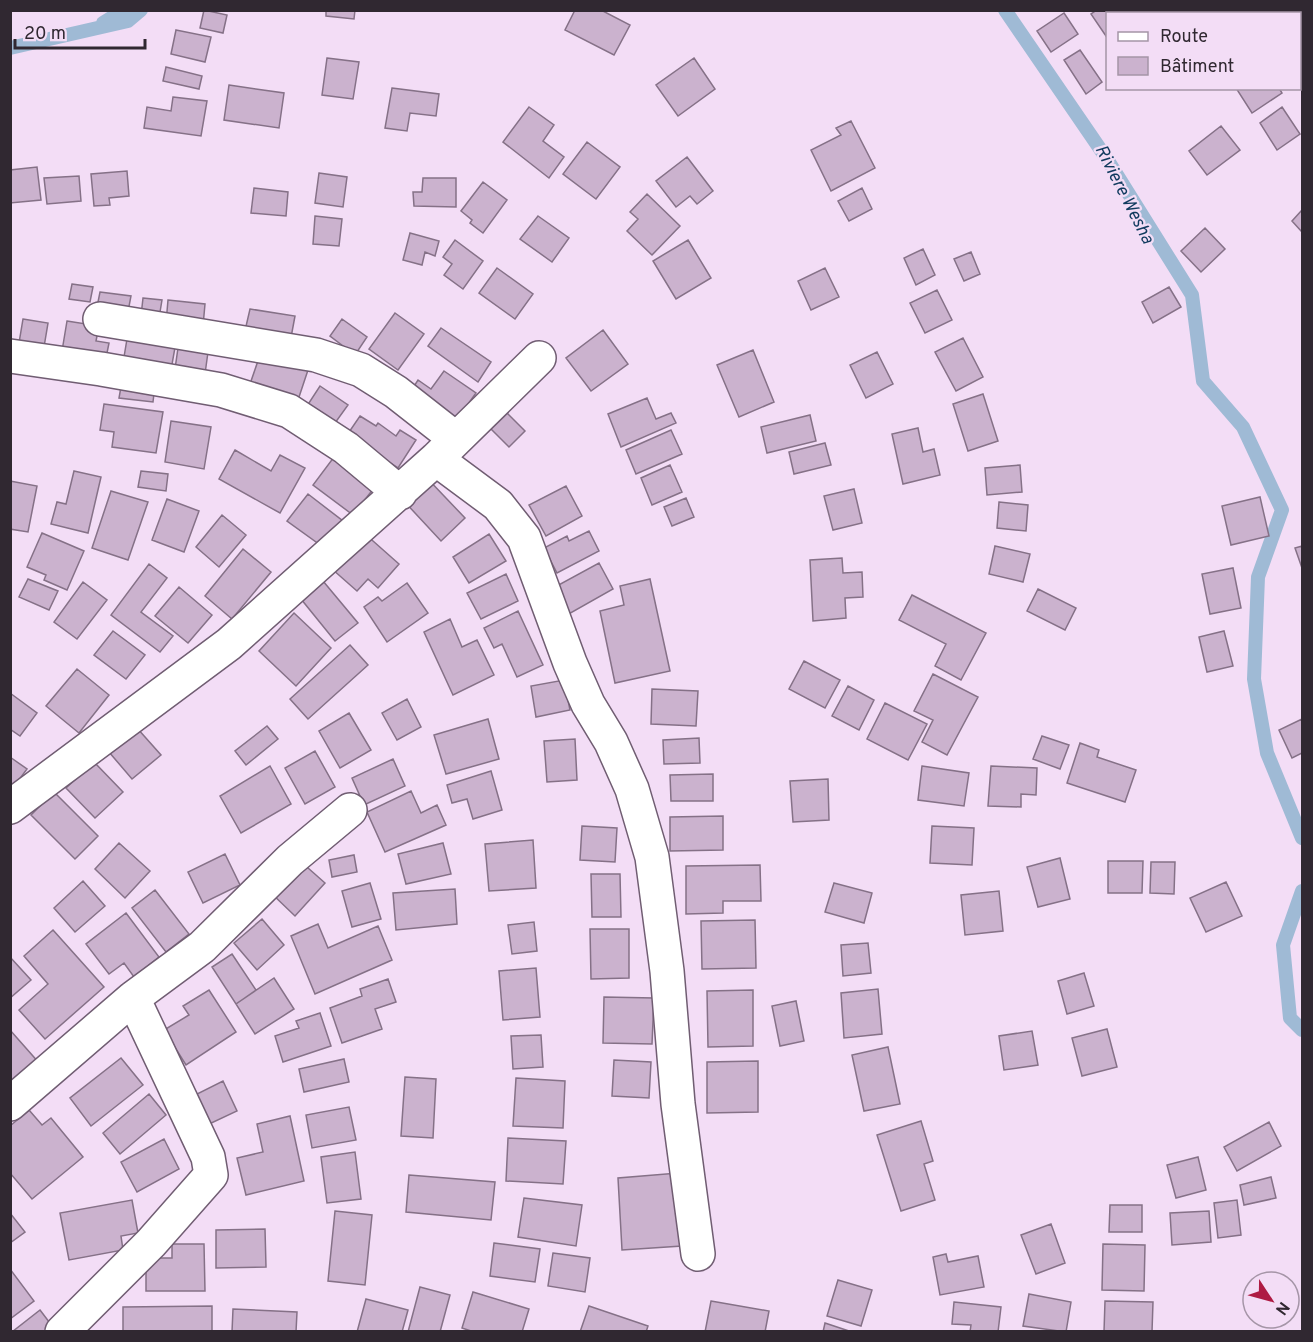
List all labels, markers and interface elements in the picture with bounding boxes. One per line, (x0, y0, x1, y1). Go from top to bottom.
scale bar (15, 12, 146, 50)
legend (1106, 12, 1301, 90)
text: 20 m (24, 23, 66, 46)
text: Route (1160, 26, 1208, 49)
text: Bâtiment (1160, 56, 1234, 79)
water label: Riviere Wesha (1089, 141, 1159, 249)
north arrow (1241, 1270, 1301, 1330)
text: N (1270, 1297, 1293, 1318)

